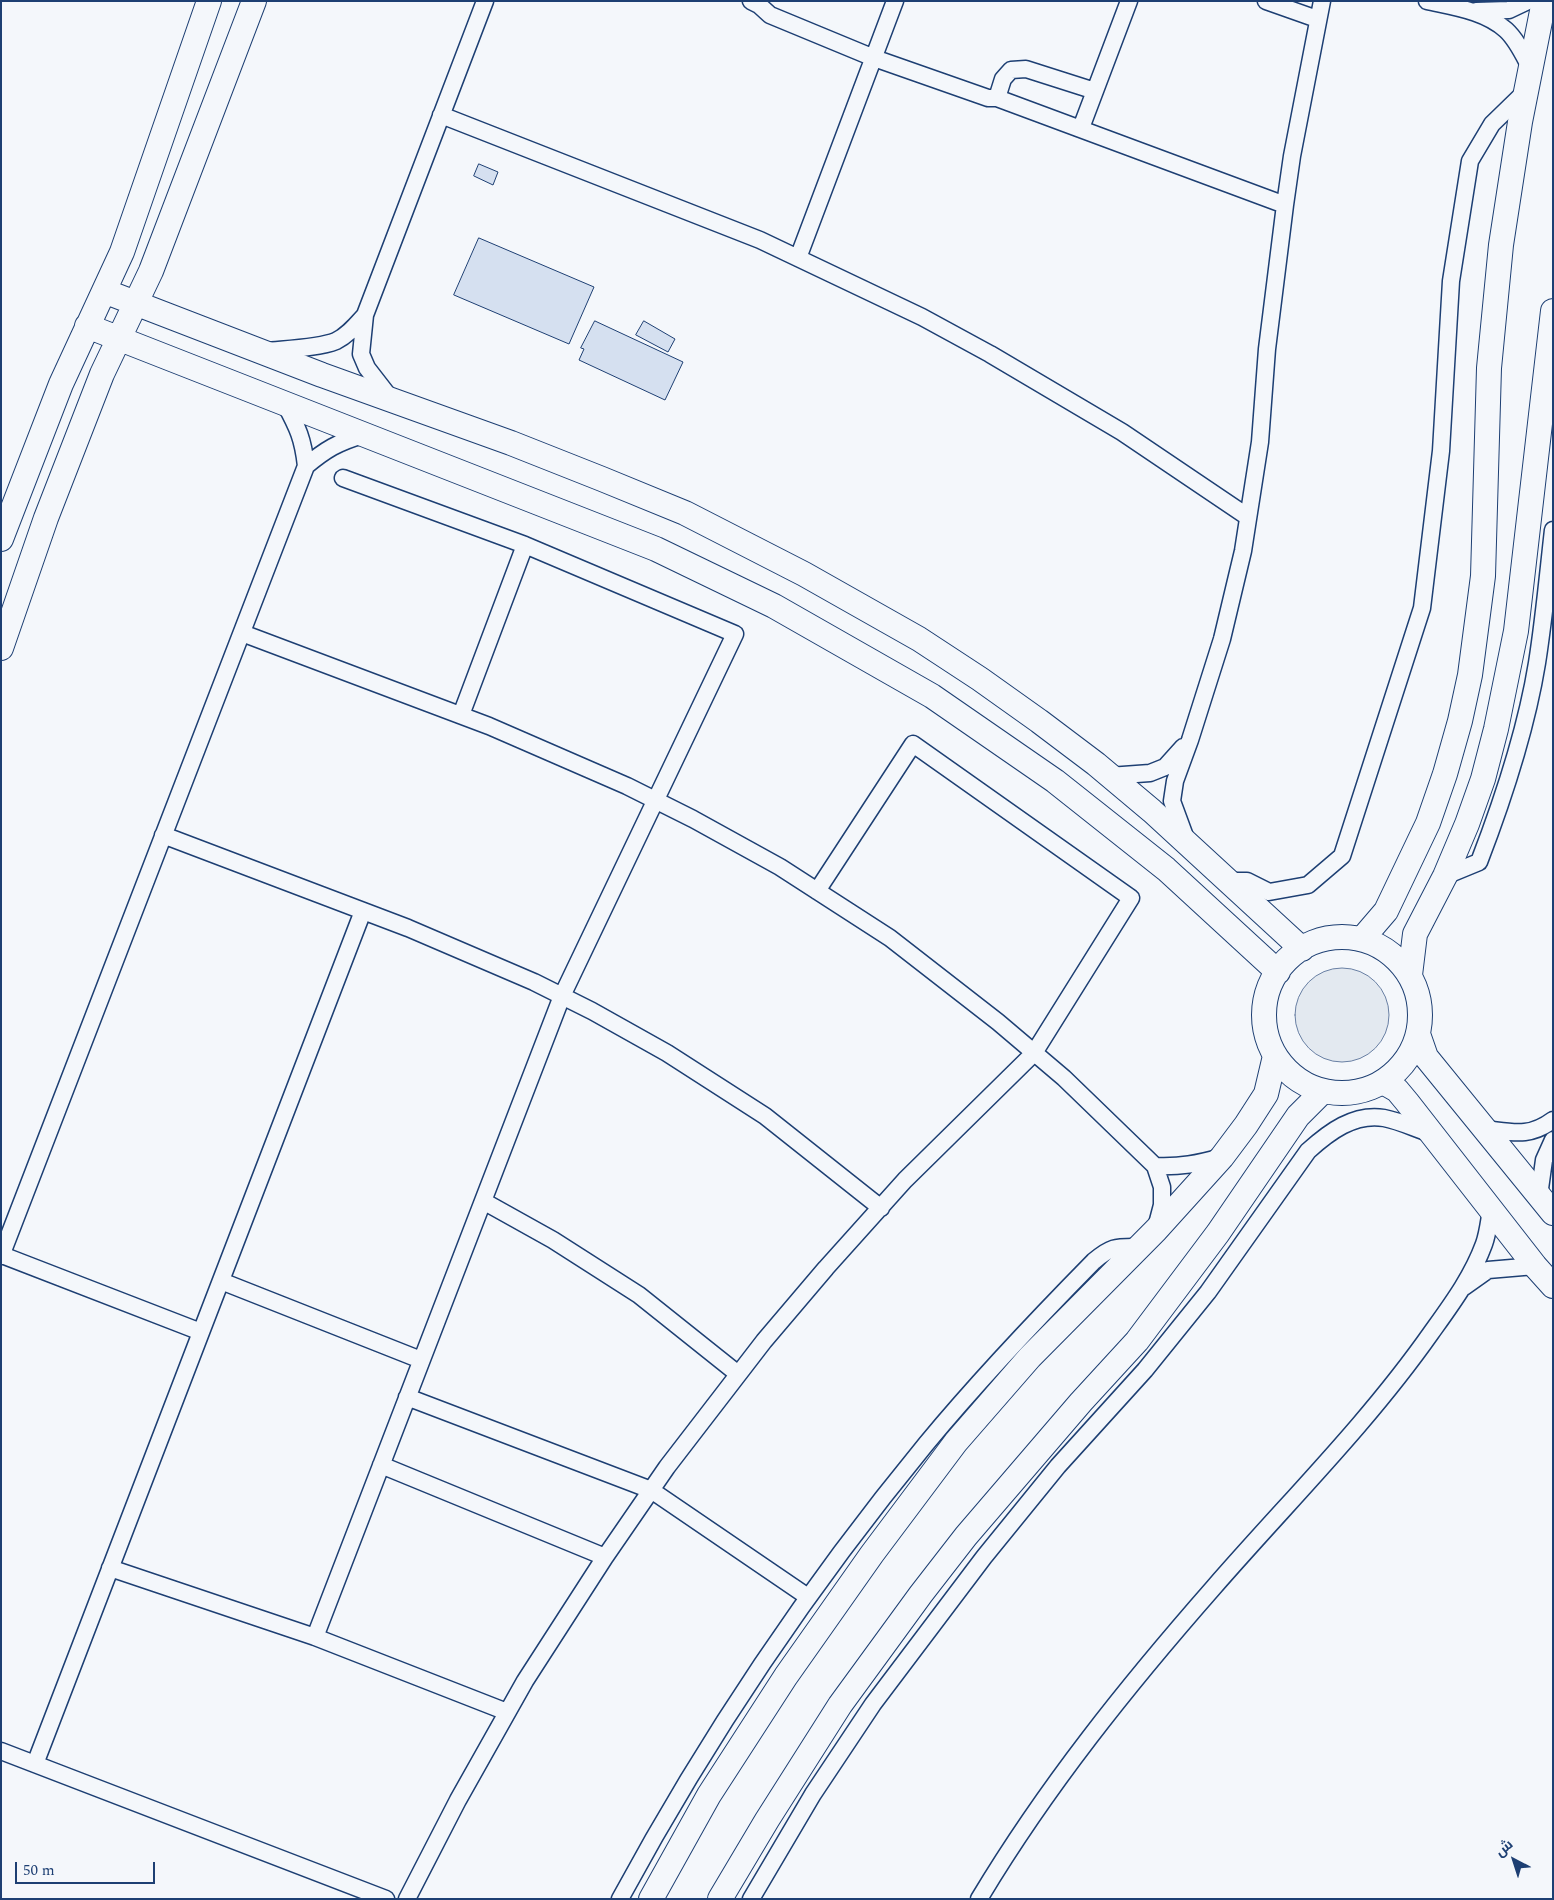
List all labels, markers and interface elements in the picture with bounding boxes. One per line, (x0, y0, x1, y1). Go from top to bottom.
text: ش (1490, 1834, 1518, 1862)
north arrow (1489, 1835, 1539, 1885)
scale bar (18, 1852, 158, 1884)
text: 50 m (23, 1859, 55, 1882)

